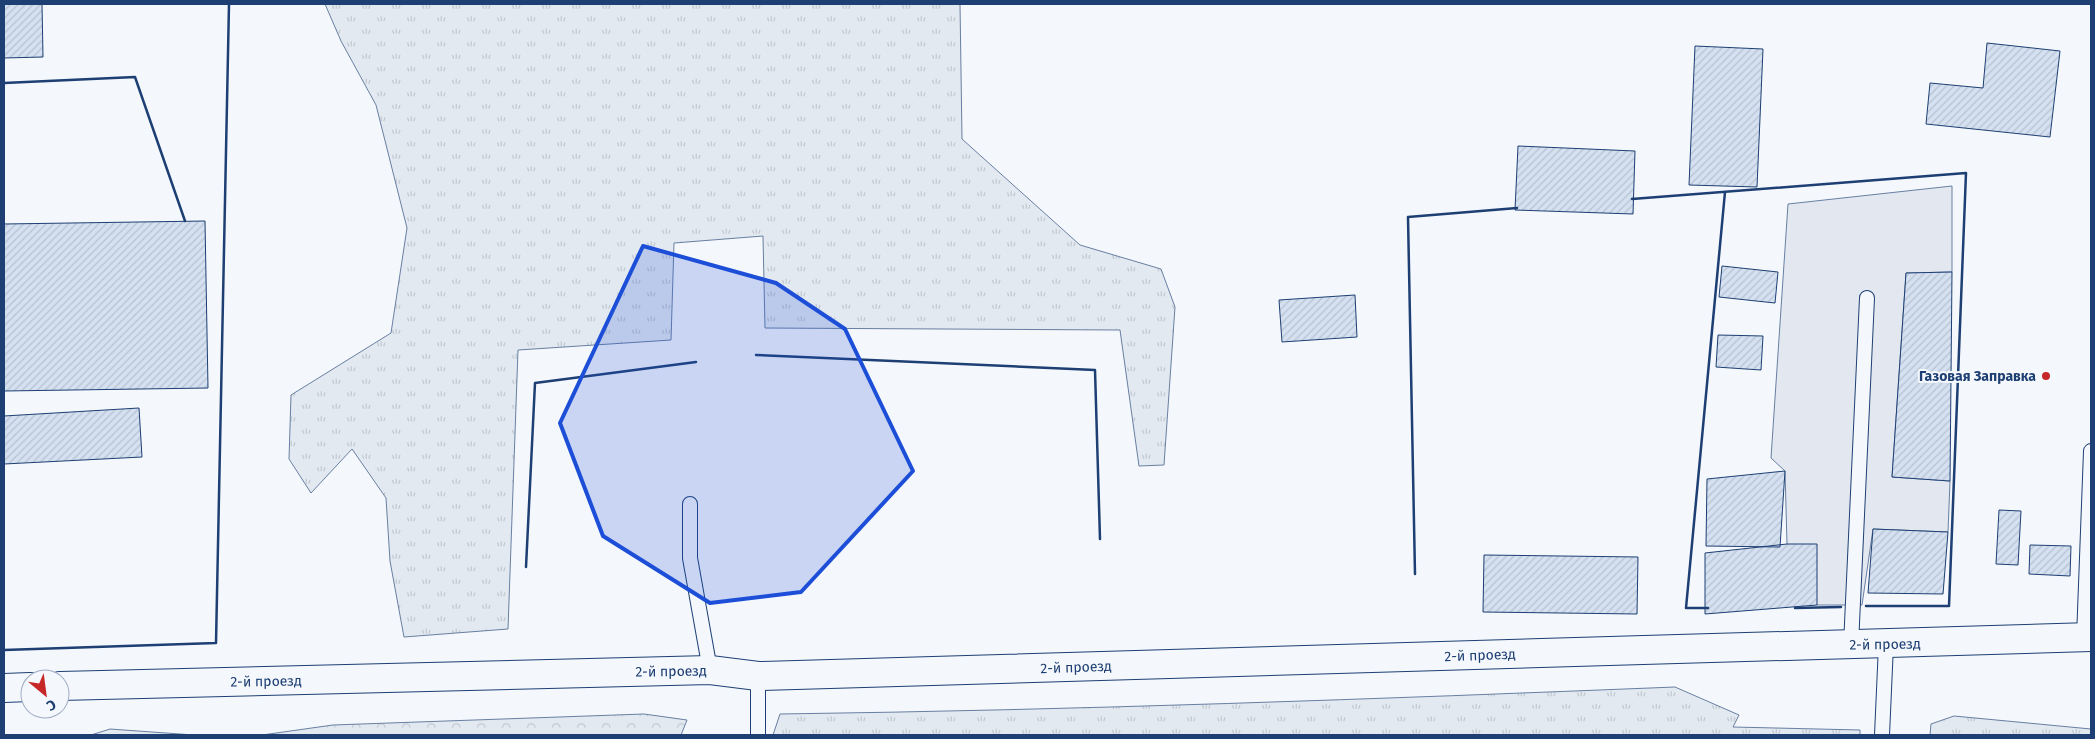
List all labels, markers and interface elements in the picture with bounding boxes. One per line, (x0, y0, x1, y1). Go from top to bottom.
place label: Газовая Заправка (1919, 368, 2036, 385)
marker: Газовая Заправка (2040, 370, 2052, 382)
street label: 2-й проезд (1849, 635, 1921, 654)
street label: 2-й проезд (1444, 646, 1516, 665)
street label: 2-й проезд (1040, 658, 1112, 677)
street label: 2-й проезд (635, 662, 707, 681)
north arrow (20, 669, 70, 719)
street label: 2-й проезд (230, 672, 302, 691)
text: С (43, 696, 59, 714)

